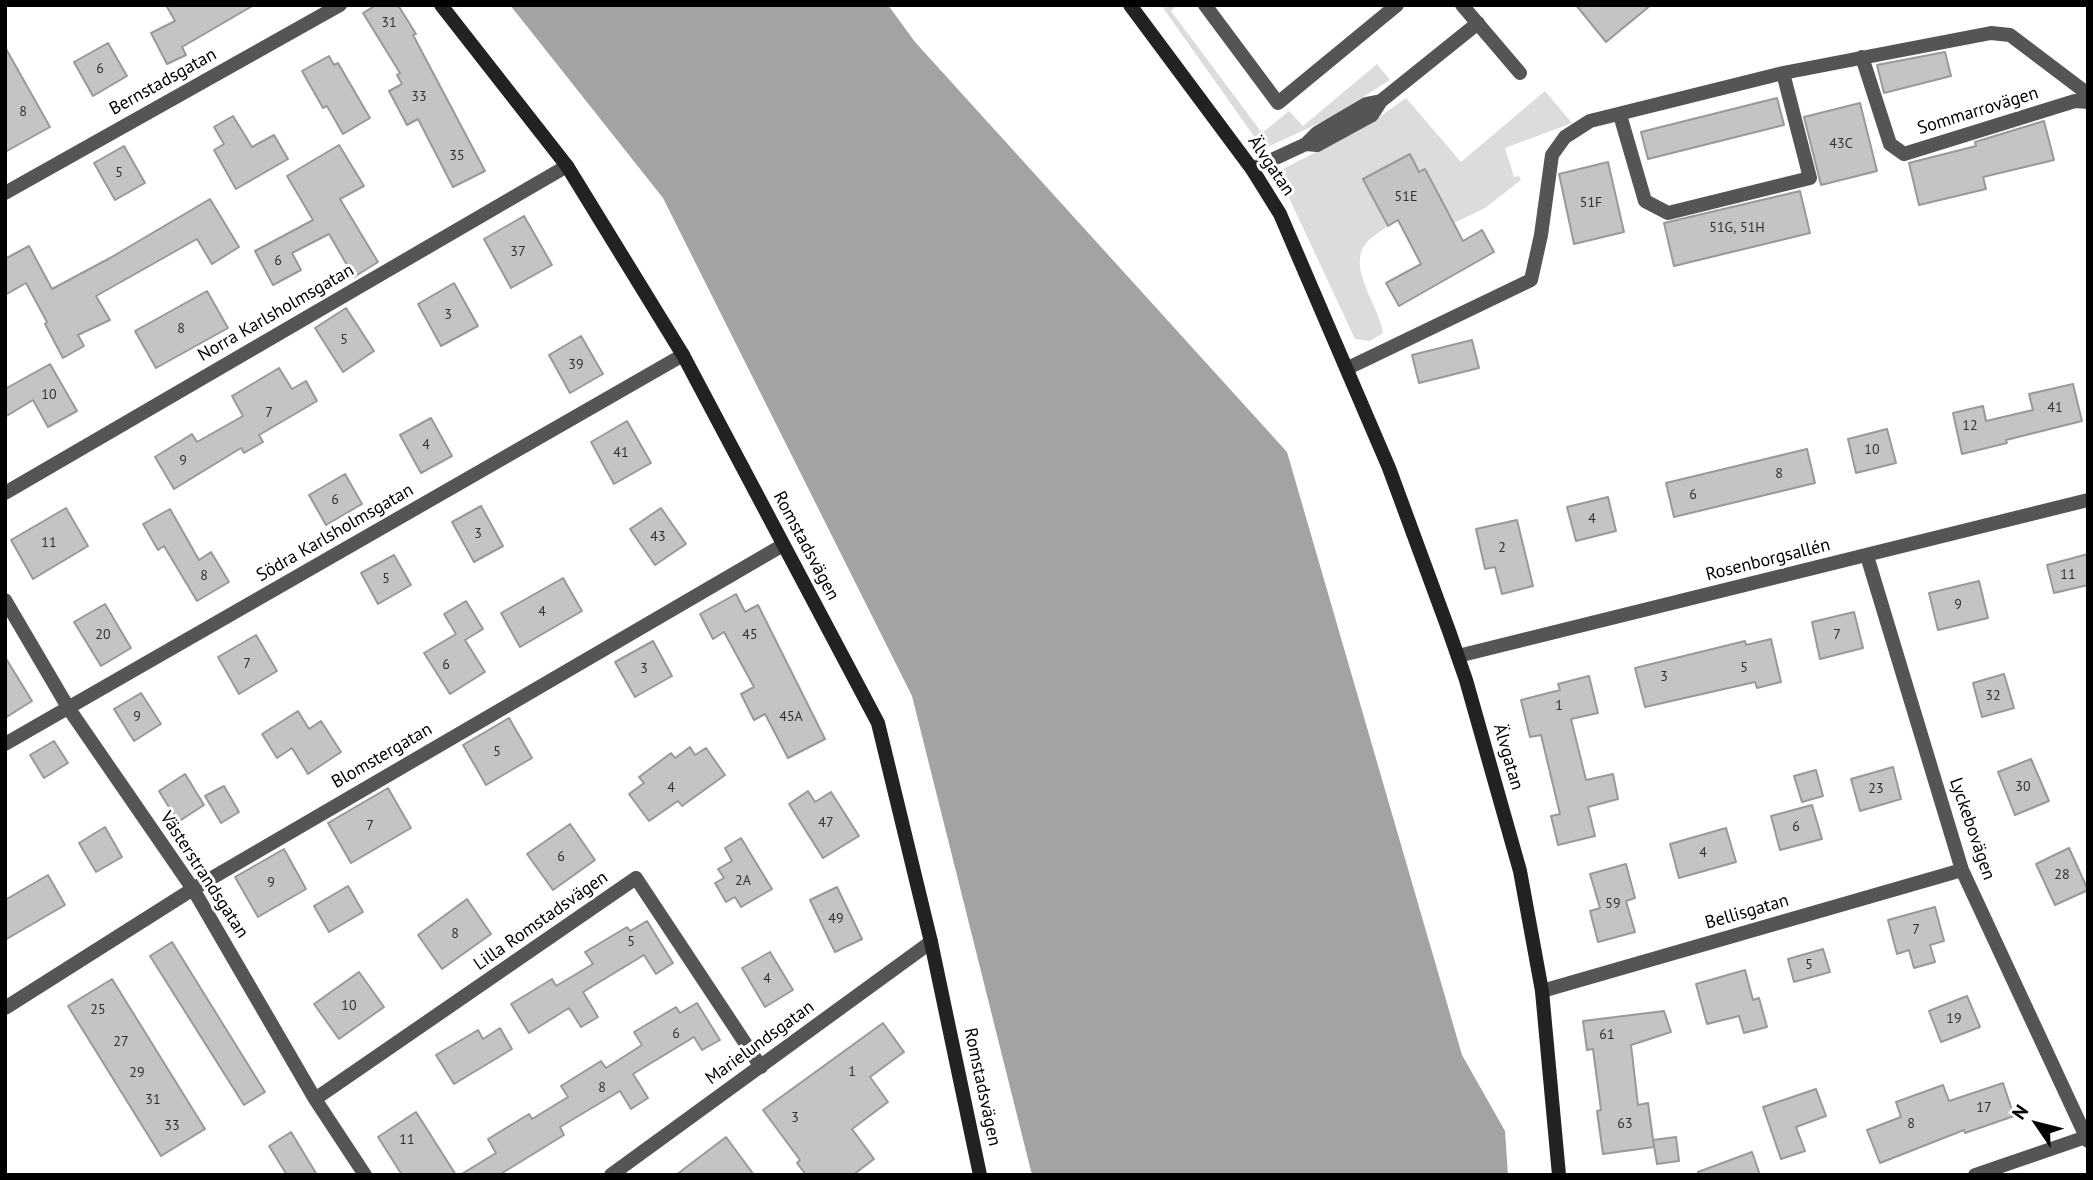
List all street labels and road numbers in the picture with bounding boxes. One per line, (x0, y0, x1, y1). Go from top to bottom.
street label: Bernstadsgatan (106, 44, 220, 120)
street label: Sommarrovägen (1915, 82, 2041, 140)
street label: Älvgatan (1243, 132, 1299, 200)
street label: Norra Karlsholmsgatan (194, 260, 358, 366)
street label: Södra Karlsholmsgatan (253, 479, 417, 587)
street label: Romstadsvägen (768, 488, 844, 604)
street label: Rosenborgsallén (1704, 534, 1832, 586)
street label: Blomstergatan (328, 719, 436, 793)
street label: Älvgatan (1488, 721, 1528, 793)
street label: Lyckebovägen (1944, 775, 2000, 883)
street label: Västerstrandsgatan (155, 808, 253, 942)
street label: Lilla Romstadsvägen (470, 867, 612, 975)
street label: Bellisgatan (1703, 890, 1791, 934)
street label: Marielundsgatan (702, 996, 818, 1090)
street label: Romstadsvägen (959, 1026, 1005, 1148)

